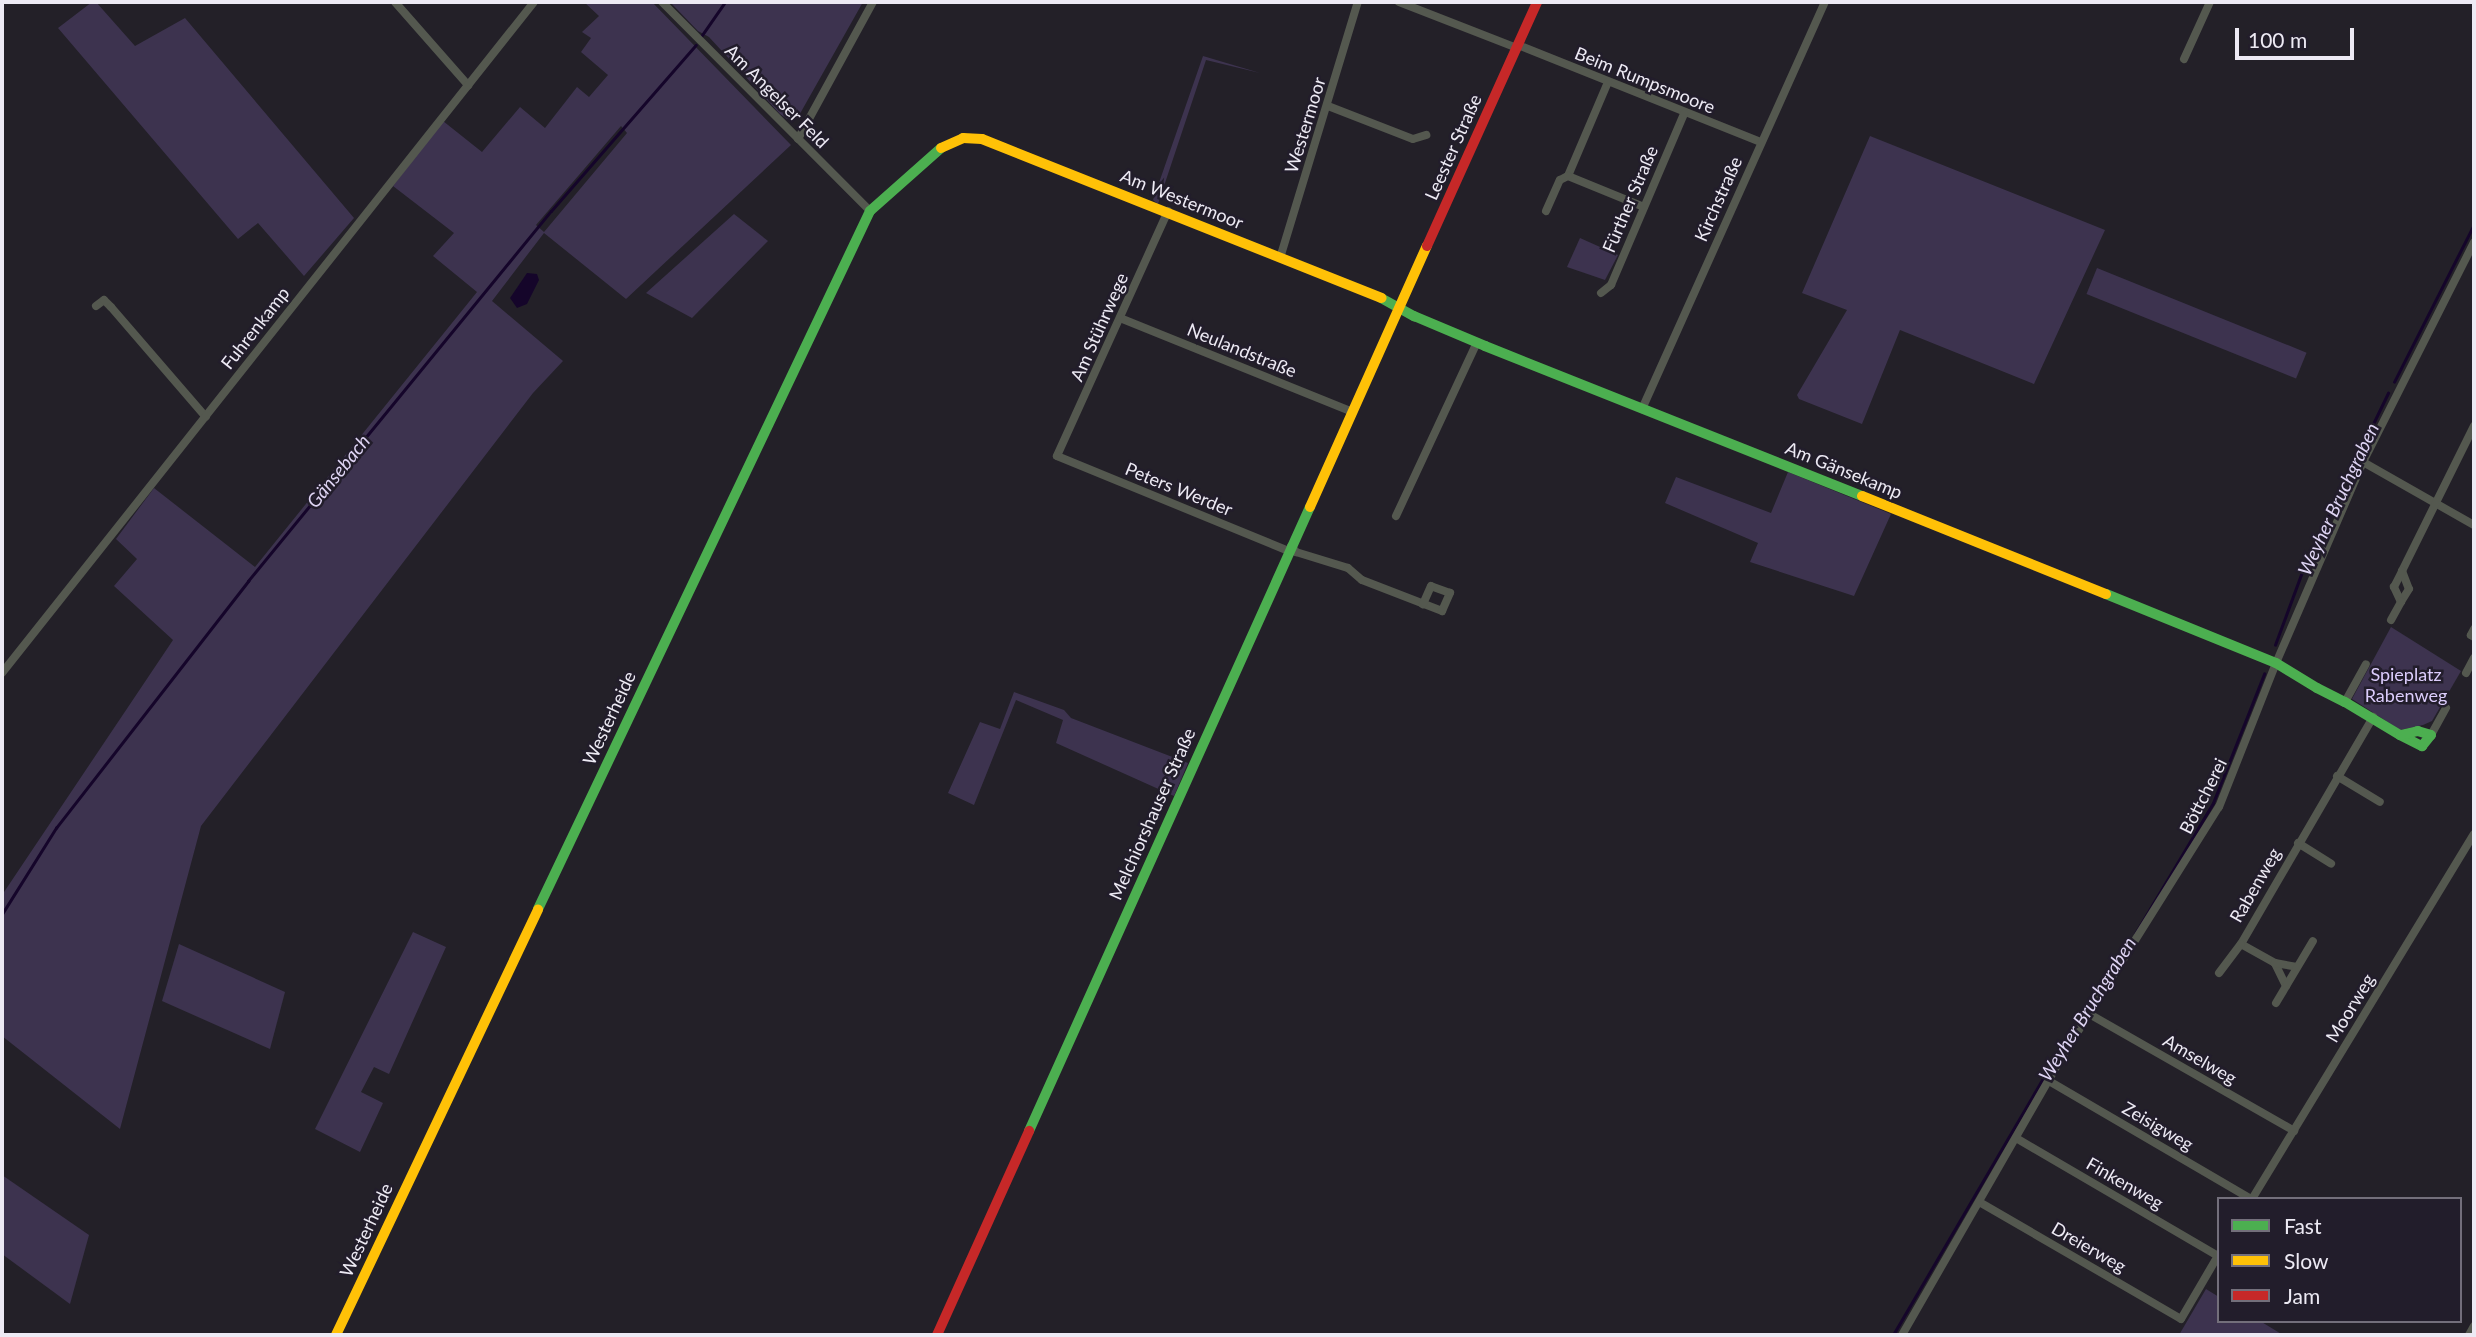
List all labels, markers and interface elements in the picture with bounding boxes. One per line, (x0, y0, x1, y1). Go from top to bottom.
scale bar (2238, 14, 2357, 58)
text: 100 m (2248, 27, 2307, 52)
street label: Am Angelser Feld (720, 39, 834, 153)
street label: Beim Rumpsmoore (1572, 42, 1718, 118)
street label: Westermoor (1280, 74, 1330, 176)
street label: Leester Straße (1420, 91, 1486, 203)
street label: Fürther Straße (1598, 142, 1662, 256)
street label: Kirchstraße (1690, 153, 1746, 245)
street label: Am Westermoor (1117, 165, 1247, 233)
street label: Am Stührwege (1065, 270, 1133, 384)
street label: Fuhrenkamp (216, 283, 294, 373)
street label: Neulandstraße (1184, 318, 1300, 382)
water label: Weyher Bruchgraben (2293, 419, 2383, 579)
water label: Gänsebach (302, 430, 374, 512)
street label: Am Gänsekamp (1783, 437, 1905, 503)
street label: Peters Werder (1122, 458, 1236, 520)
park label: Spieplatz Rabenweg (2365, 664, 2447, 706)
street label: Westerheide (578, 668, 640, 768)
street label: Melchiorshauser Straße (1104, 725, 1200, 903)
street label: Böttcherei (2175, 755, 2231, 837)
street label: Rabenweg (2225, 844, 2285, 926)
water label: Weyher Bruchgraben (2033, 933, 2141, 1085)
street label: Moorweg (2321, 970, 2379, 1046)
street label: Amselweg (2159, 1029, 2241, 1089)
street label: Zeisigweg (2119, 1097, 2197, 1155)
street label: Finkenweg (2083, 1152, 2167, 1214)
street label: Westerheide (335, 1180, 397, 1280)
legend (2217, 1197, 2462, 1323)
text: Fast (2284, 1213, 2321, 1238)
street label: Dreierweg (2048, 1217, 2130, 1277)
text: Slow (2284, 1248, 2328, 1273)
text: Jam (2284, 1283, 2320, 1308)

